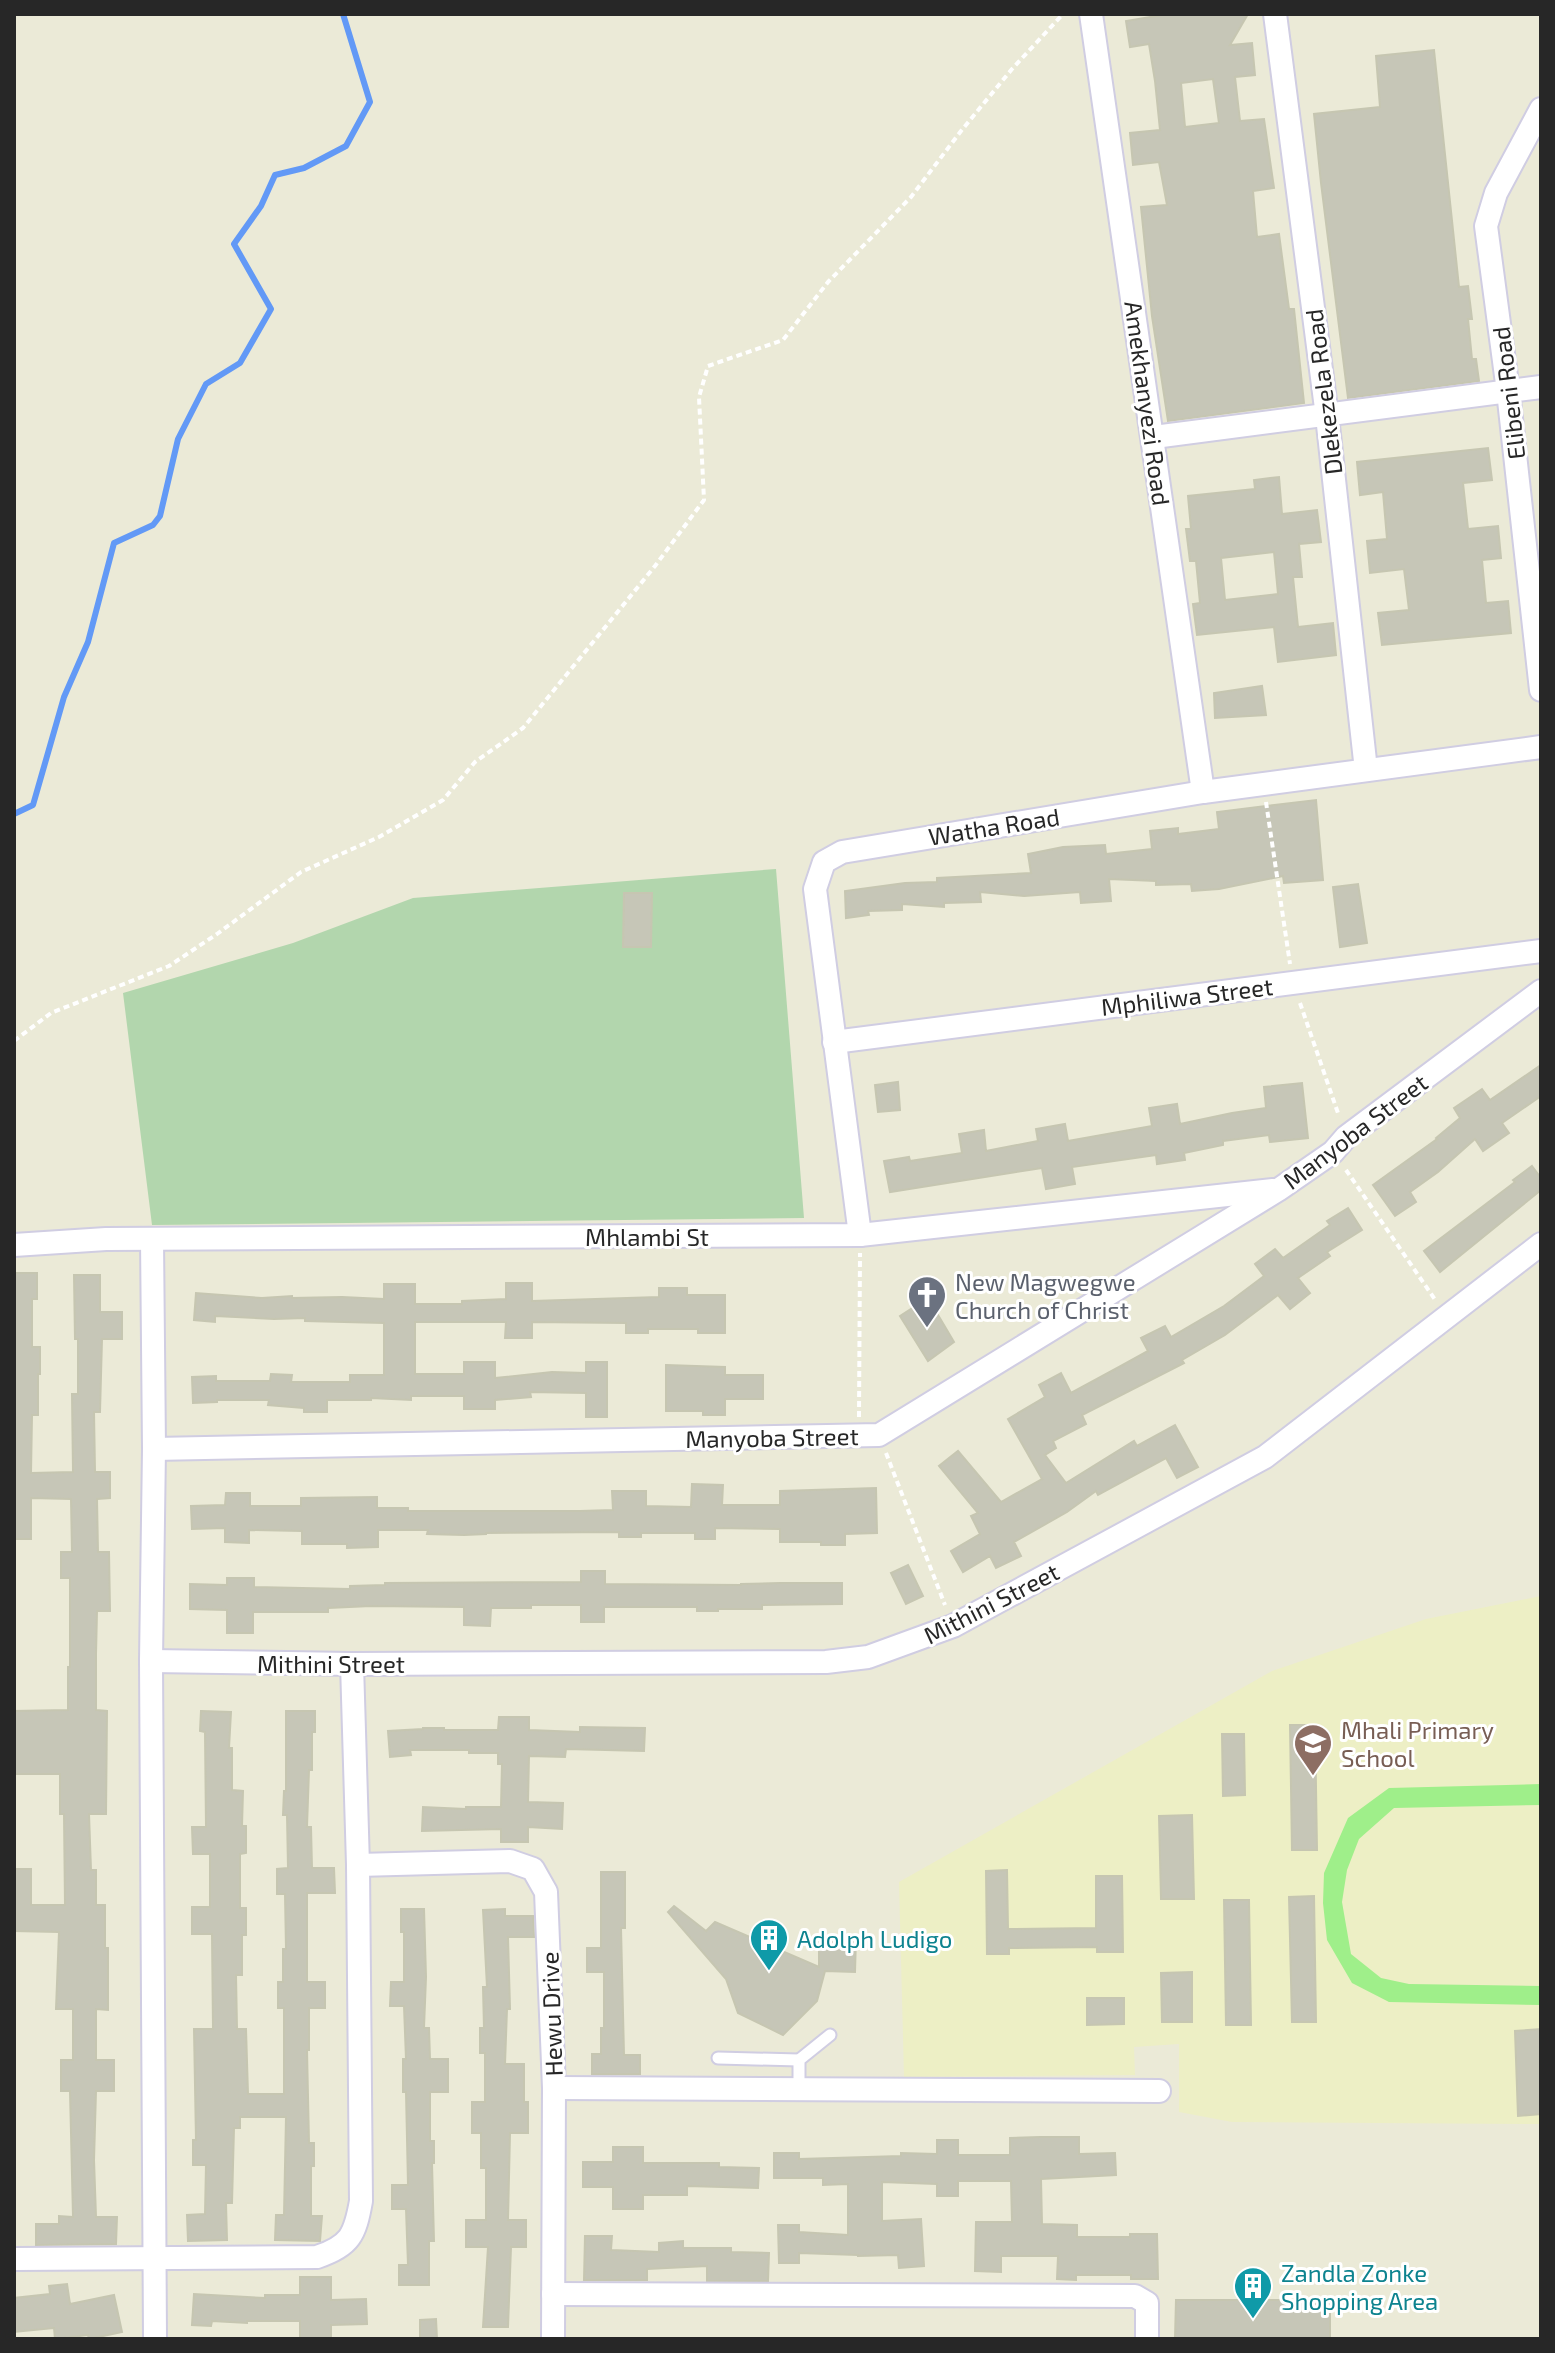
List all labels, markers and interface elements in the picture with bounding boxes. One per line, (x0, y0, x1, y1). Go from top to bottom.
street label: Amekhanyezi Road (1119, 299, 1177, 507)
street label: Dlekezela Road (1298, 307, 1348, 477)
street label: Elibeni Road (1485, 325, 1531, 461)
street label: Watha Road (926, 801, 1062, 851)
street label: Mphiliwa Street (1099, 971, 1275, 1021)
street label: Manyoba Street (1277, 1067, 1433, 1195)
street label: Mhlambi St (585, 1222, 709, 1251)
place label: New Magwegwe Church of Christ (955, 1267, 1136, 1324)
church icon: New Magwegwe Church of Christ (906, 1274, 948, 1329)
street label: Manyoba Street (685, 1421, 859, 1453)
street label: Mithini Street (918, 1556, 1064, 1650)
street label: Mithini Street (257, 1649, 405, 1678)
place label: Mhali Primary School (1341, 1715, 1494, 1772)
school or university icon: Mhali Primary School (1292, 1722, 1334, 1777)
building icon: Adolph Ludigo (748, 1917, 790, 1972)
place label: Adolph Ludigo (797, 1924, 952, 1953)
street label: Hewu Drive (534, 1951, 568, 2077)
place label: Zandla Zonke Shopping Area (1281, 2258, 1438, 2315)
building icon: Zandla Zonke Shopping Area (1232, 2265, 1274, 2320)

